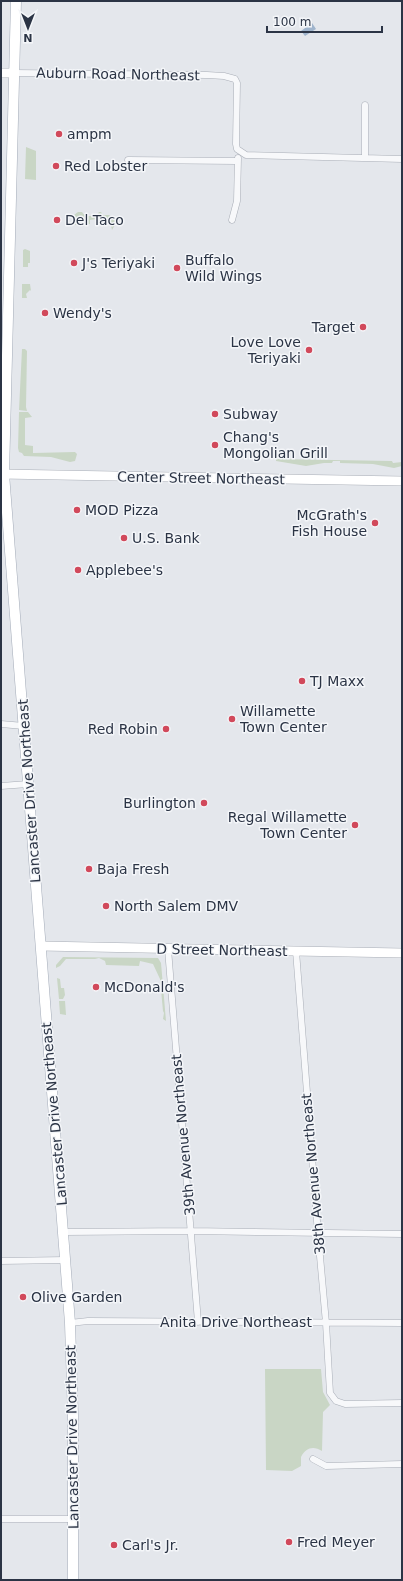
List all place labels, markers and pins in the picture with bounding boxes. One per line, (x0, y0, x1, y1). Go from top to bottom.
place label: ampm (67, 126, 112, 142)
marker: ampm (54, 129, 64, 139)
place label: Red Lobster (64, 158, 147, 174)
marker: Red Lobster (51, 161, 61, 171)
place label: Del Taco (65, 212, 124, 228)
marker: Del Taco (52, 215, 62, 225)
place label: Buffalo Wild Wings (185, 252, 262, 284)
place label: J's Teriyaki (81, 255, 155, 271)
marker: J's Teriyaki (69, 258, 79, 268)
marker: Buffalo Wild Wings (172, 263, 182, 273)
place label: Wendy's (53, 305, 112, 321)
marker: Wendy's (40, 308, 50, 318)
place label: Target (311, 319, 356, 335)
marker: Target (358, 322, 368, 332)
place label: Love Love Teriyaki (231, 334, 301, 366)
marker: Love Love Teriyaki (304, 345, 314, 355)
place label: Subway (223, 406, 278, 422)
marker: Subway (210, 409, 220, 419)
place label: Chang's Mongolian Grill (223, 429, 328, 461)
marker: Chang's Mongolian Grill (210, 440, 220, 450)
place label: MOD Pizza (85, 502, 159, 518)
marker: MOD Pizza (72, 505, 82, 515)
place label: McGrath's Fish House (292, 507, 367, 539)
marker: McGrath's Fish House (370, 518, 380, 528)
place label: U.S. Bank (132, 530, 201, 546)
marker: U.S. Bank (119, 533, 129, 543)
place label: Applebee's (86, 562, 163, 578)
marker: Applebee's (73, 565, 83, 575)
place label: TJ Maxx (309, 673, 364, 689)
marker: TJ Maxx (297, 676, 307, 686)
place label: Willamette Town Center (239, 703, 327, 735)
marker: Willamette Town Center (227, 714, 237, 724)
place label: Red Robin (88, 721, 158, 737)
marker: Red Robin (161, 724, 171, 734)
place label: Burlington (123, 795, 196, 811)
marker: Burlington (199, 798, 209, 808)
place label: Regal Willamette Town Center (228, 809, 347, 841)
marker: Regal Willamette Town Center (350, 820, 360, 830)
place label: Baja Fresh (97, 861, 169, 877)
marker: Baja Fresh (84, 864, 94, 874)
place label: North Salem DMV (114, 898, 239, 914)
marker: North Salem DMV (101, 901, 111, 911)
place label: McDonald's (104, 979, 185, 995)
marker: McDonald's (91, 982, 101, 992)
place label: Olive Garden (31, 1289, 122, 1305)
marker: Olive Garden (18, 1292, 28, 1302)
place label: Fred Meyer (297, 1534, 375, 1550)
place label: Carl's Jr. (122, 1537, 179, 1553)
marker: Fred Meyer (284, 1537, 294, 1547)
marker: Carl's Jr. (109, 1540, 119, 1550)

